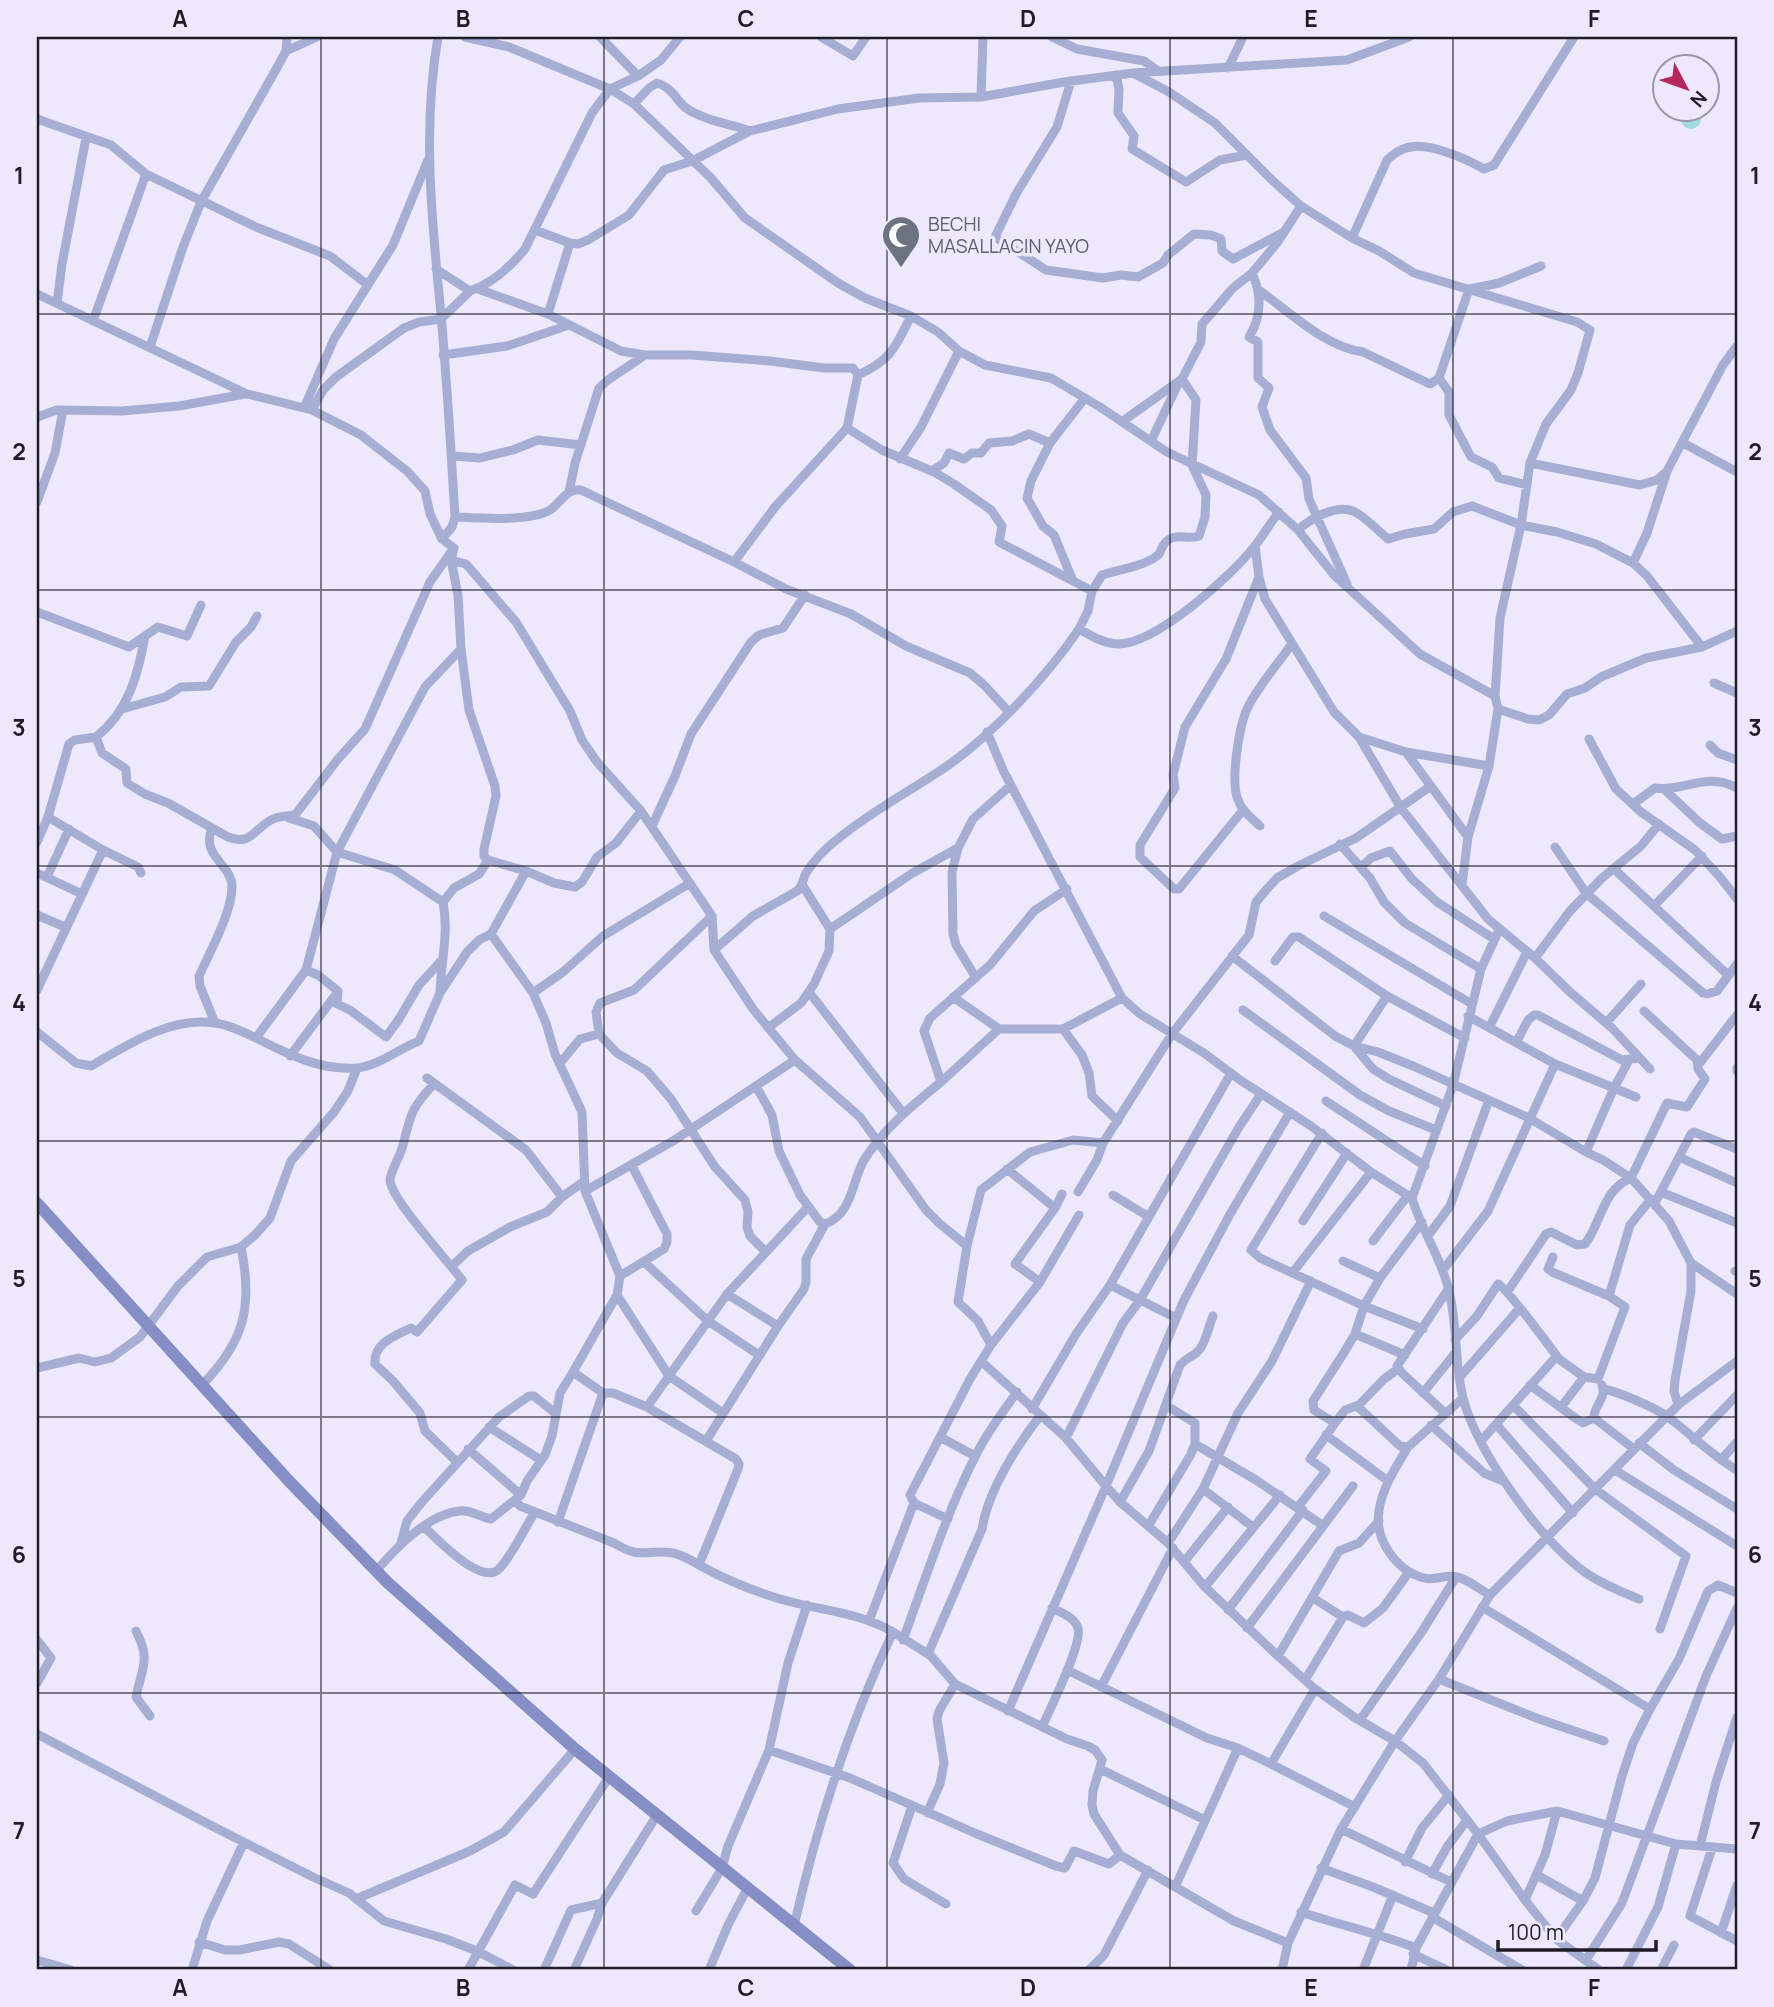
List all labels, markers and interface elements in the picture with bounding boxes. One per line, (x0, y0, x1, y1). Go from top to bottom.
text: A (172, 2, 188, 34)
text: B (456, 2, 470, 34)
text: C (738, 2, 755, 34)
text: D (1020, 2, 1036, 34)
text: E (1304, 2, 1318, 34)
text: F (1588, 2, 1600, 34)
north arrow (1652, 52, 1722, 122)
text: N (1685, 85, 1713, 113)
text: 1 (14, 159, 24, 191)
text: 1 (1750, 159, 1760, 191)
place label: BECHI MASALLACIN YAYO (928, 211, 1089, 259)
mosque icon: BECHI MASALLACIN YAYO (880, 214, 922, 269)
text: 2 (12, 435, 26, 467)
text: 2 (1748, 435, 1762, 467)
text: 3 (12, 711, 26, 743)
text: 3 (1748, 711, 1762, 743)
text: 4 (12, 986, 26, 1018)
text: 4 (1748, 986, 1762, 1018)
text: 5 (12, 1262, 26, 1294)
text: 5 (1748, 1262, 1762, 1294)
text: 6 (12, 1538, 26, 1570)
text: 6 (1748, 1538, 1762, 1570)
text: 7 (13, 1814, 25, 1846)
text: 7 (1749, 1814, 1761, 1846)
scale bar (1498, 1909, 1655, 1953)
text: 100 m (1508, 1918, 1564, 1946)
text: A (172, 1971, 188, 2003)
text: B (456, 1971, 470, 2003)
text: C (738, 1971, 755, 2003)
text: D (1020, 1971, 1036, 2003)
text: E (1304, 1971, 1318, 2003)
text: F (1588, 1971, 1600, 2003)

